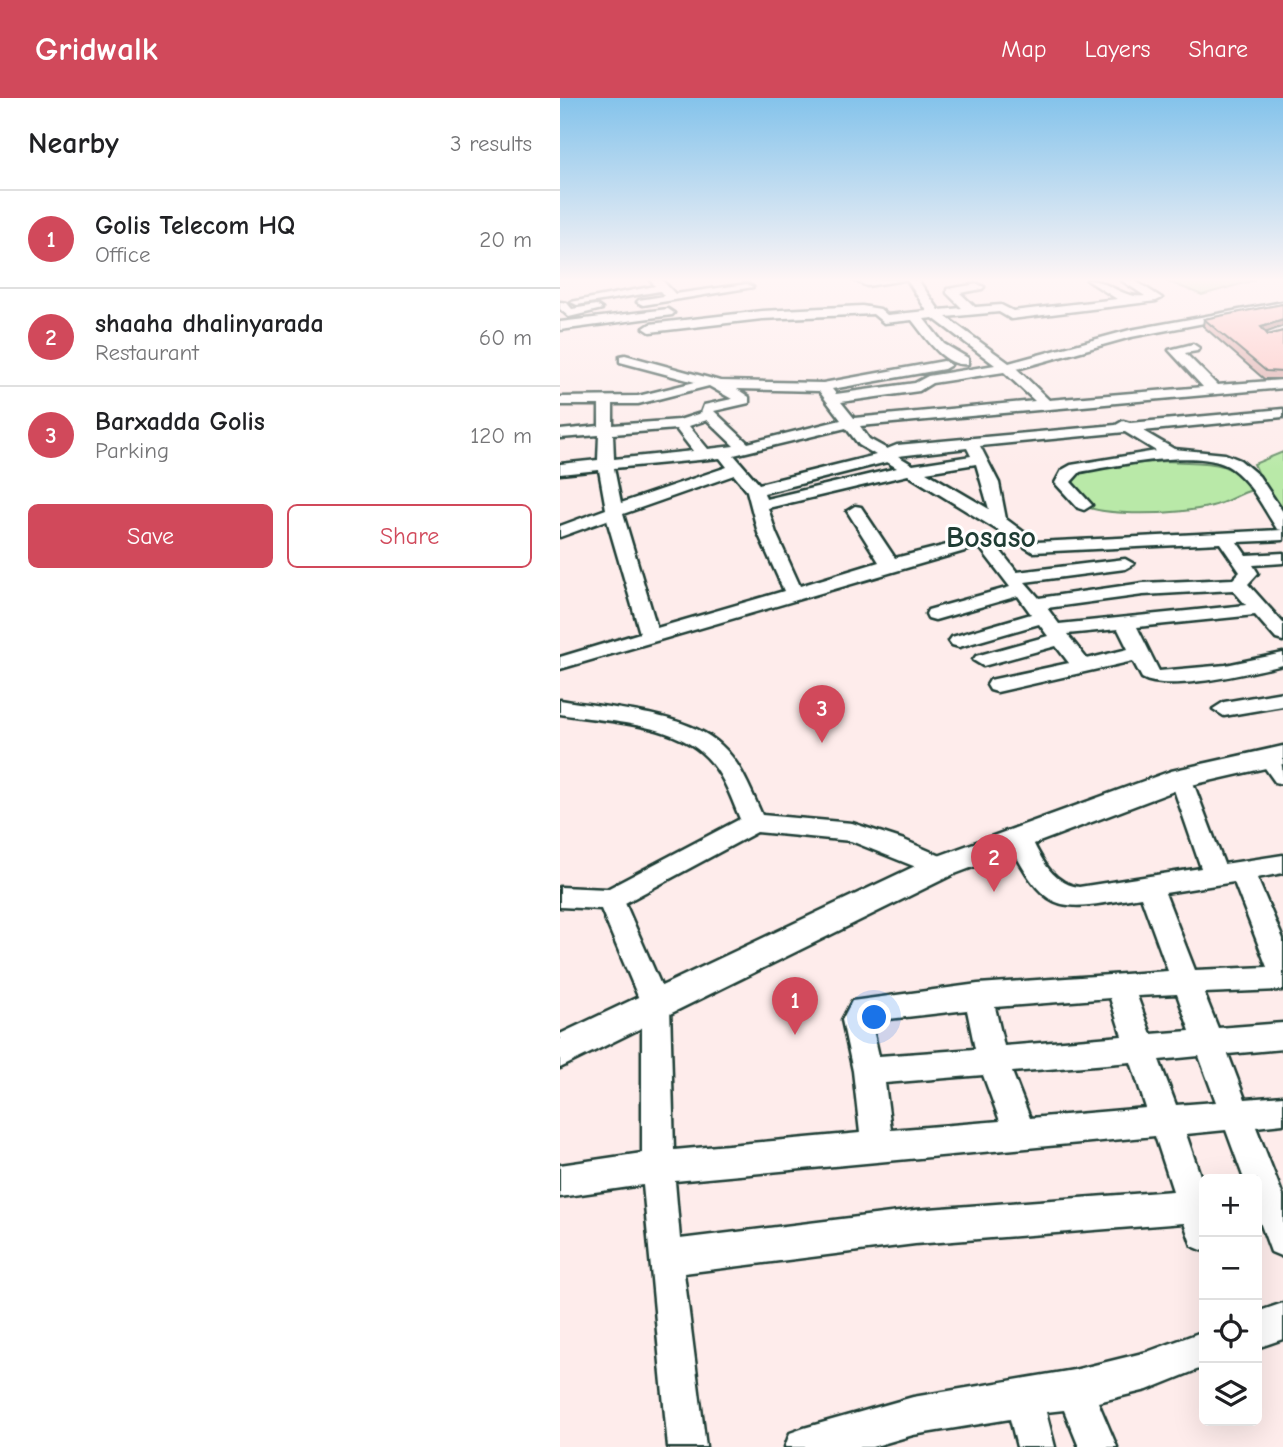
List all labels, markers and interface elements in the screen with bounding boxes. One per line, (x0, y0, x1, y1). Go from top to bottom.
text: Gridwalk (35, 30, 158, 68)
text: Map (1001, 35, 1047, 63)
text: Layers (1085, 35, 1150, 63)
text: Share (1188, 35, 1248, 63)
text: Nearby (28, 126, 119, 161)
text: 3 results (450, 130, 532, 157)
text: Golis Telecom HQ (95, 211, 295, 241)
text: 1 (46, 226, 56, 253)
text: 20 m (479, 226, 532, 253)
text: Office (95, 241, 150, 268)
text: shaaha dhalinyarada (95, 309, 324, 339)
text: 2 (45, 324, 57, 351)
text: 60 m (479, 324, 532, 351)
text: Restaurant (95, 339, 199, 366)
text: Barxadda Golis (95, 407, 265, 437)
text: 3 (45, 422, 57, 449)
text: 120 m (470, 422, 532, 449)
text: Parking (95, 437, 169, 464)
button: Save (28, 504, 273, 568)
button: Share (287, 504, 532, 568)
district label: Bosaso (946, 520, 1036, 555)
pin: 3 (799, 685, 845, 743)
pin: 2 (971, 834, 1017, 892)
pin: 1 (772, 977, 818, 1035)
your location (857, 1000, 891, 1034)
map controls (1199, 1174, 1262, 1426)
button: + (1199, 1174, 1262, 1237)
button: − (1199, 1237, 1262, 1300)
button: locate (1199, 1300, 1262, 1363)
button: layers (1199, 1363, 1262, 1426)

